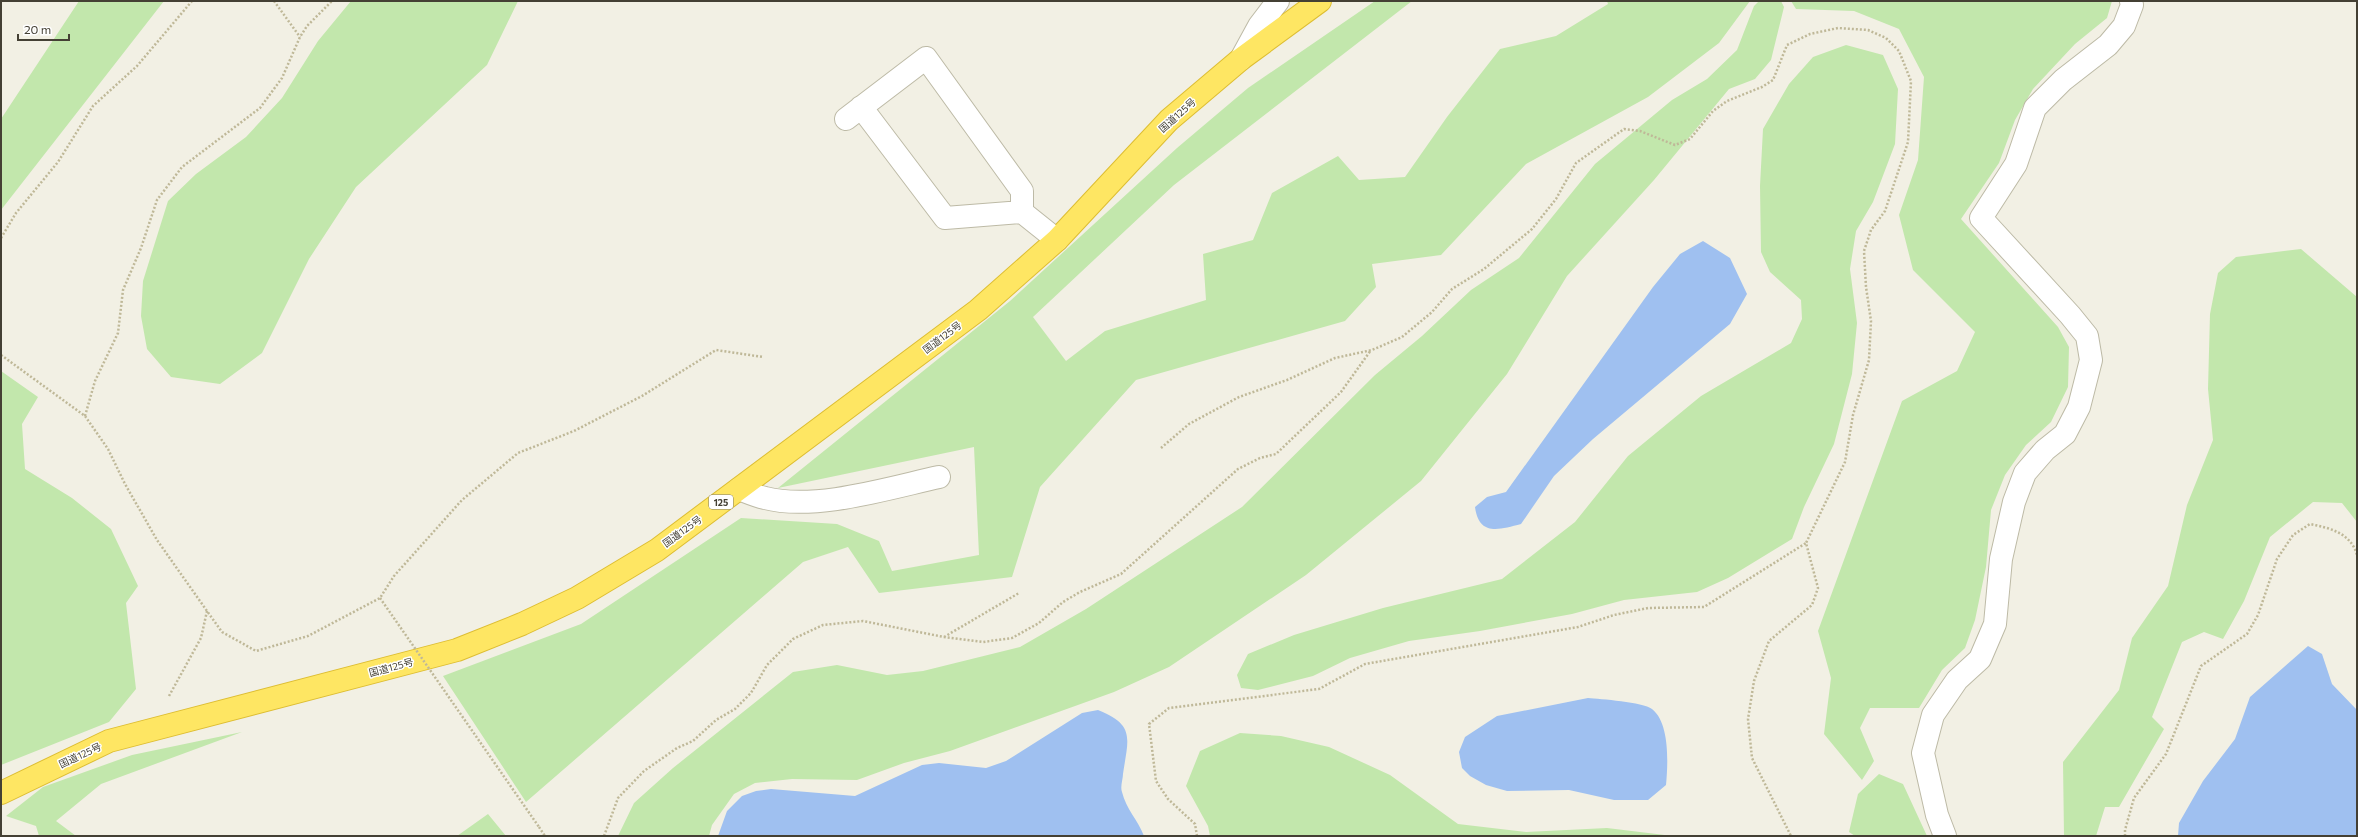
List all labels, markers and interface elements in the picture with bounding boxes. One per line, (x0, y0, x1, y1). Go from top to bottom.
scale bar (18, 16, 69, 42)
text: 20 m (24, 22, 51, 36)
street label: 国道125号 (1156, 95, 1198, 135)
street label: 国道125号 (920, 318, 964, 356)
road number: 125 (709, 495, 733, 509)
street label: 国道125号 (660, 513, 704, 549)
street label: 国道125号 (367, 655, 415, 679)
street label: 国道125号 (57, 740, 103, 770)

